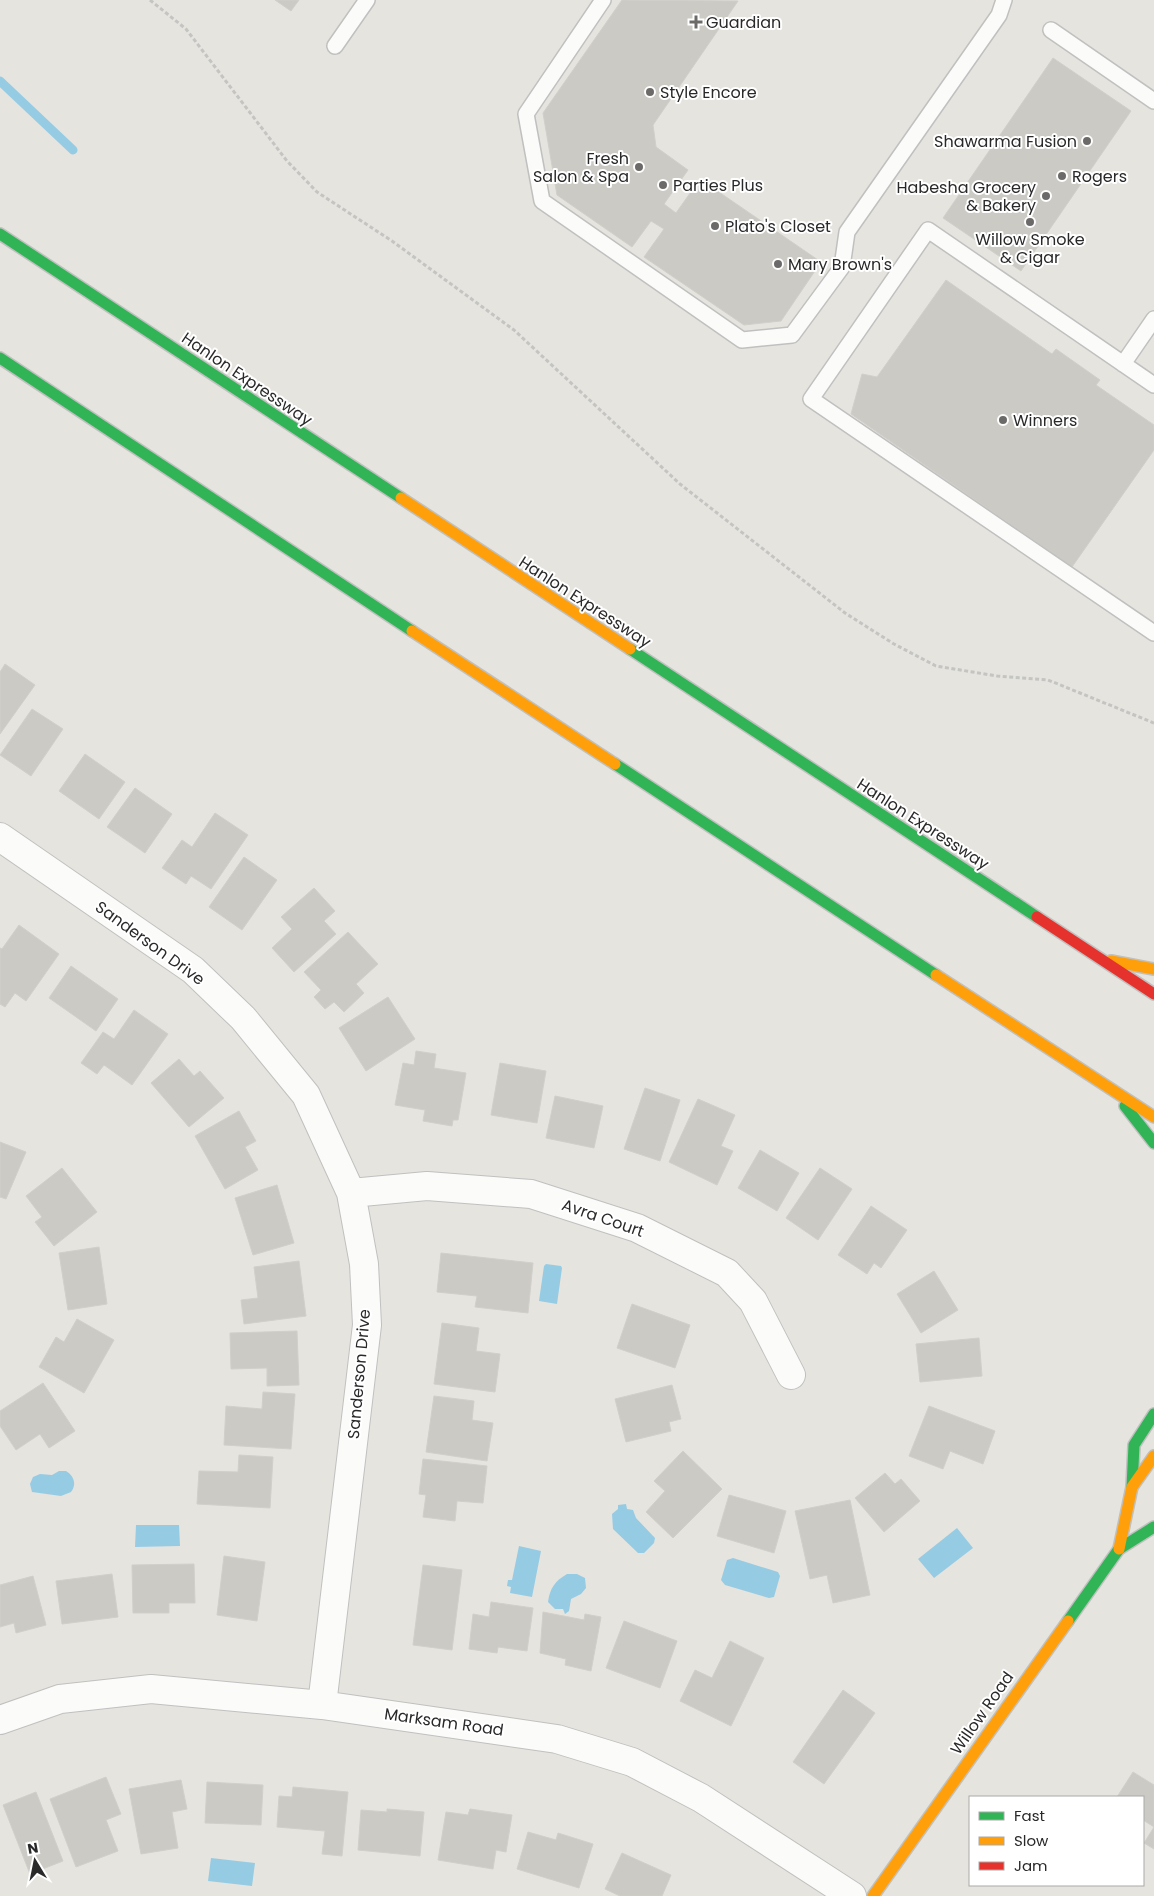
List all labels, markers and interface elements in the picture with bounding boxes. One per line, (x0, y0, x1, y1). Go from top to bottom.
place label: Guardian (706, 11, 781, 34)
marker: Guardian (690, 16, 702, 28)
place label: Style Encore (660, 81, 757, 104)
marker: Style Encore (644, 86, 656, 98)
place label: Shawarma Fusion (934, 130, 1077, 153)
marker: Shawarma Fusion (1081, 135, 1093, 147)
place label: Fresh Salon & Spa (533, 147, 629, 188)
marker: Fresh Salon & Spa (633, 161, 645, 173)
place label: Rogers (1072, 165, 1127, 188)
marker: Rogers (1056, 170, 1068, 182)
place label: Parties Plus (673, 174, 763, 197)
place label: Habesha Grocery & Bakery (896, 176, 1036, 217)
marker: Parties Plus (657, 179, 669, 191)
marker: Habesha Grocery & Bakery (1040, 190, 1052, 202)
place label: Plato's Closet (725, 215, 831, 238)
marker: Willow Smoke & Cigar (1024, 216, 1036, 228)
marker: Plato's Closet (709, 220, 721, 232)
place label: Willow Smoke & Cigar (975, 228, 1085, 269)
place label: Mary Brown's (788, 253, 892, 276)
marker: Mary Brown's (772, 258, 784, 270)
street label: Hanlon Expressway (177, 327, 317, 431)
place label: Winners (1013, 409, 1077, 432)
marker: Winners (997, 414, 1009, 426)
street label: Hanlon Expressway (515, 551, 655, 653)
street label: Hanlon Expressway (853, 773, 993, 875)
street label: Sanderson Drive (91, 895, 210, 991)
street label: Avra Court (559, 1193, 647, 1243)
street label: Sanderson Drive (342, 1308, 376, 1440)
street label: Willow Road (945, 1667, 1019, 1759)
street label: Marksam Road (383, 1702, 505, 1742)
legend (969, 1796, 1144, 1886)
text: Fast (1014, 1805, 1045, 1826)
text: Slow (1014, 1830, 1049, 1851)
north arrow (10, 1836, 60, 1886)
text: N (26, 1837, 40, 1859)
text: Jam (1014, 1855, 1048, 1876)

